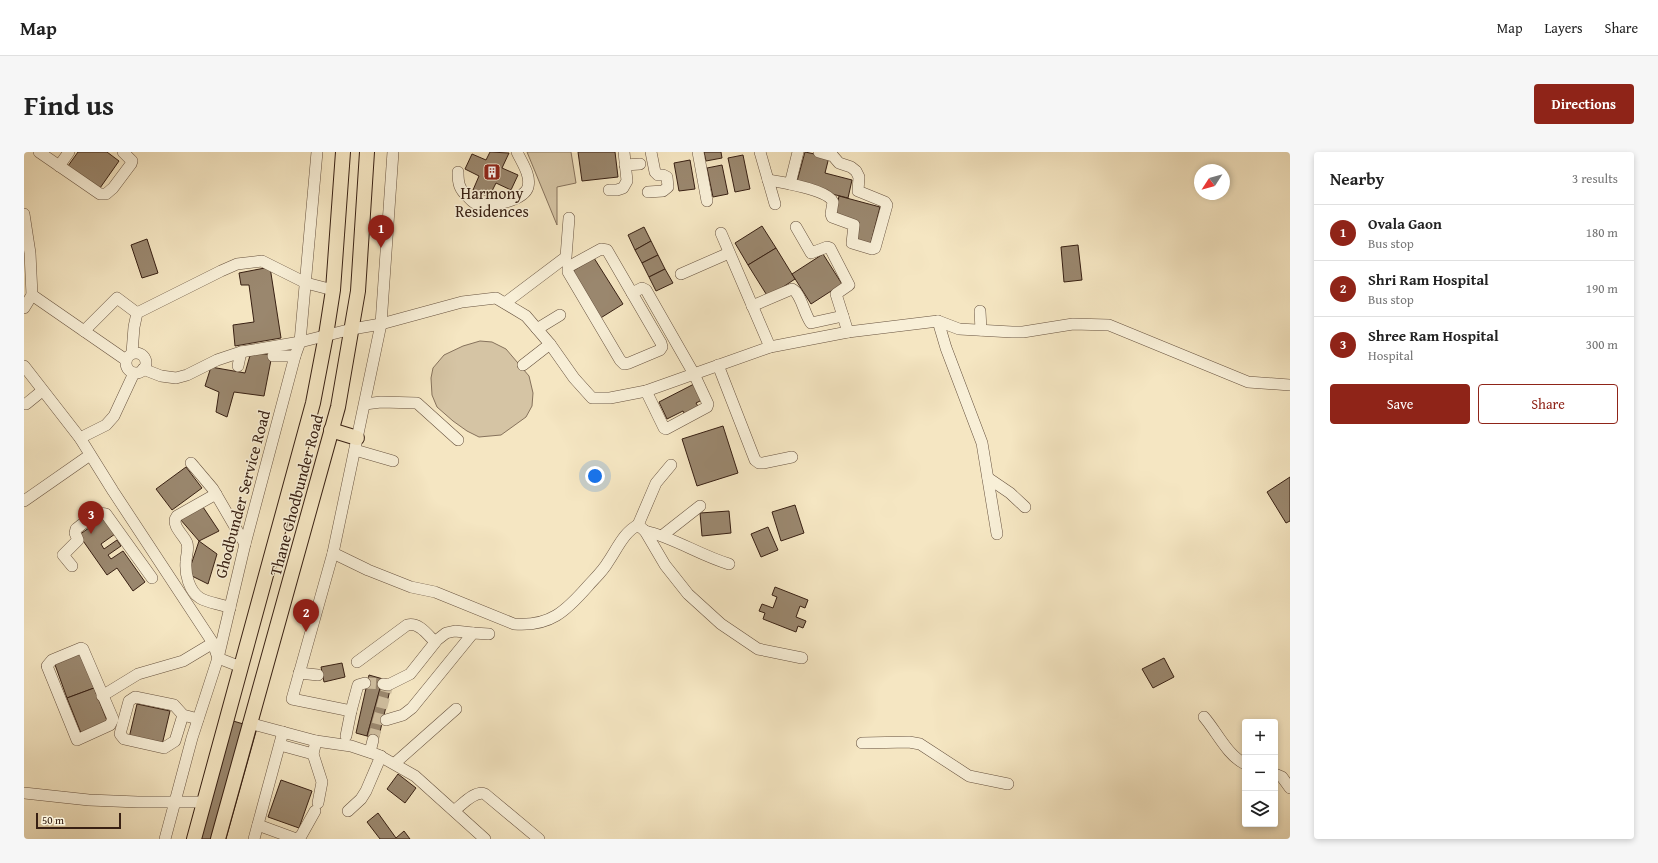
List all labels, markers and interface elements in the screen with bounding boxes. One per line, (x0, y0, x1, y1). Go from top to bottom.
text: Map (20, 14, 57, 42)
text: Map (1497, 18, 1523, 38)
text: Layers (1545, 18, 1583, 38)
text: Share (1605, 18, 1638, 38)
text: Find us (24, 84, 114, 125)
button: Directions (1534, 84, 1634, 124)
building icon: Harmony Residences (482, 162, 502, 182)
north arrow (1194, 164, 1230, 200)
text: Nearby (1330, 166, 1384, 191)
text: 3 results (1572, 169, 1618, 188)
place label: Harmony Residences (455, 181, 529, 223)
text: Ovala Gaon (1368, 213, 1442, 234)
pin: 1 (368, 215, 394, 248)
text: 1 (1340, 223, 1346, 242)
text: 180 m (1586, 223, 1618, 242)
text: Bus stop (1368, 234, 1414, 253)
text: Shri Ram Hospital (1368, 269, 1489, 290)
text: 2 (1340, 279, 1346, 298)
text: 190 m (1586, 279, 1618, 298)
text: Bus stop (1368, 290, 1414, 309)
text: Shree Ram Hospital (1368, 325, 1499, 346)
text: 3 (1340, 335, 1346, 354)
text: 300 m (1586, 335, 1618, 354)
text: Hospital (1368, 346, 1413, 365)
button: Save (1330, 384, 1470, 424)
button: Share (1478, 384, 1618, 424)
street label: Ghodbunder Service Road (208, 407, 276, 581)
street label: Thane Ghodbunder Road (263, 411, 329, 578)
your location (585, 466, 605, 486)
pin: 3 (78, 501, 104, 534)
pin: 2 (293, 599, 319, 632)
map controls (1242, 719, 1278, 827)
button: + (1242, 719, 1278, 755)
button: − (1242, 755, 1278, 791)
button: layers (1242, 791, 1278, 827)
scale bar (36, 811, 121, 830)
text: 50 m (42, 812, 64, 828)

